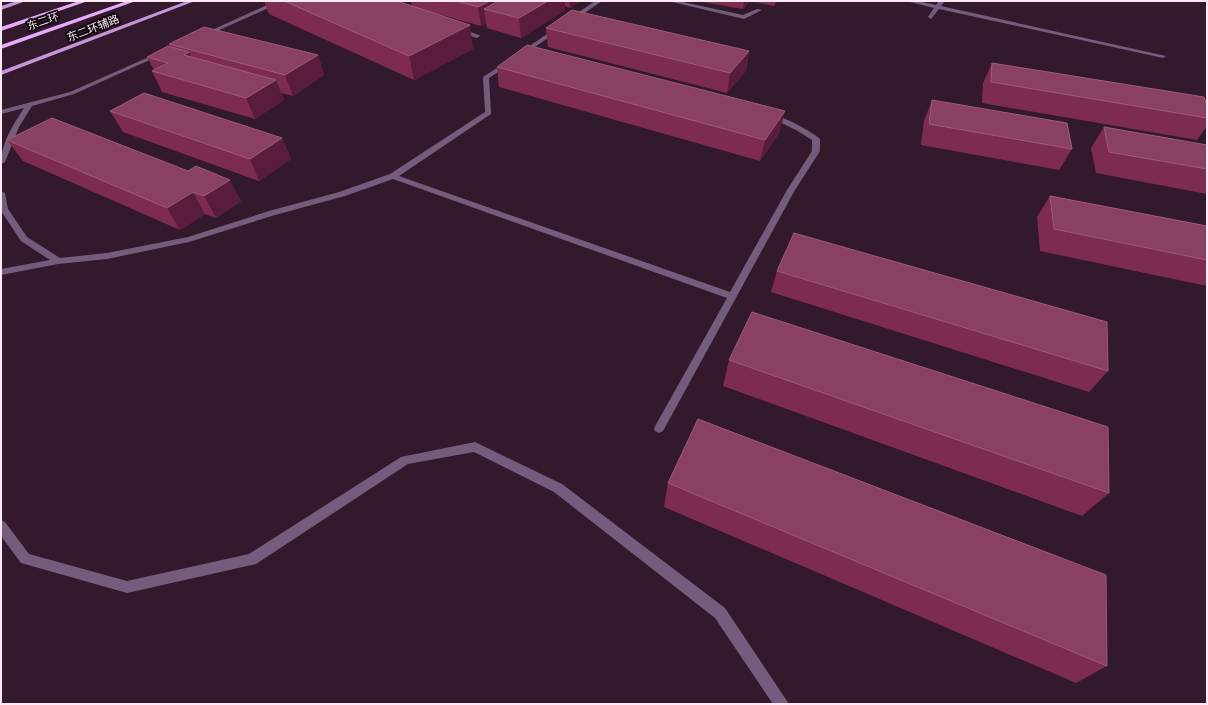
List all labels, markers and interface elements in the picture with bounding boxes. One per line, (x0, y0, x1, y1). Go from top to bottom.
street label: 东二环 (25, 10, 61, 32)
street label: 东二环辅路 (65, 13, 121, 43)

